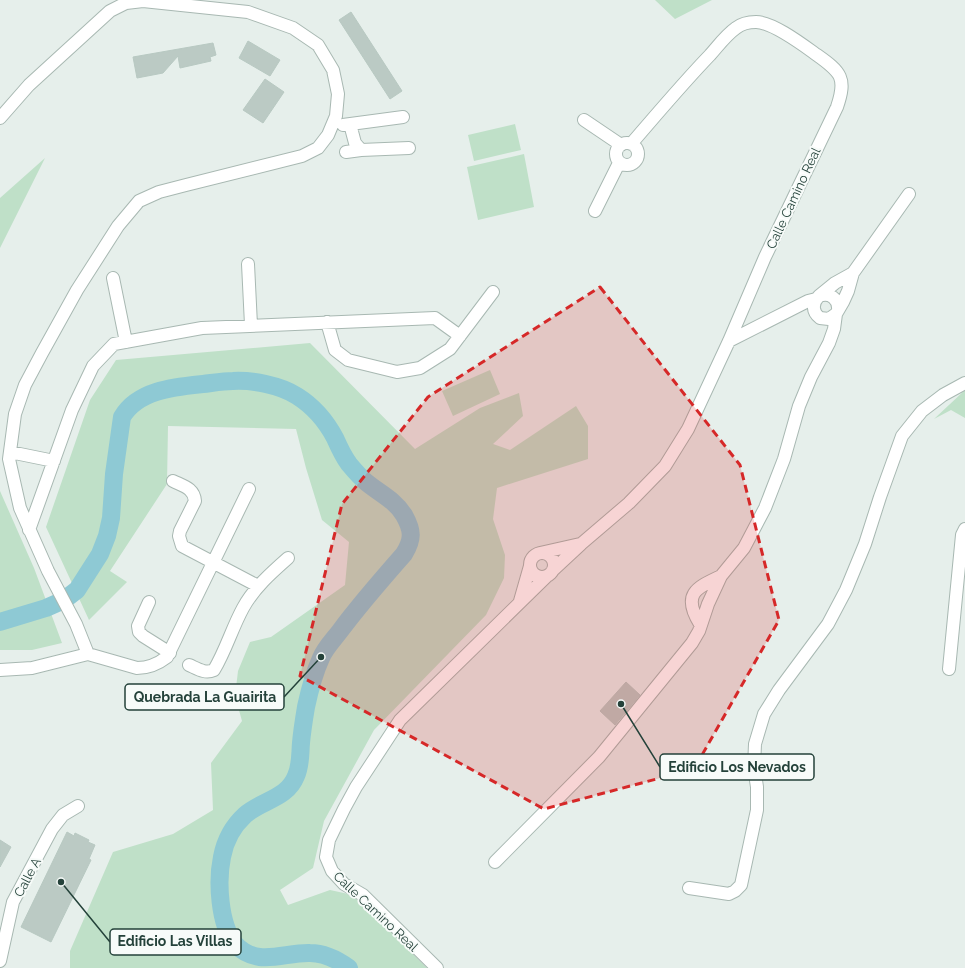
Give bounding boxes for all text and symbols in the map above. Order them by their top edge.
street label: Calle Camino Real [763,145,824,251]
callout: Quebrada La Guairita [125,684,284,710]
text: Quebrada La Guairita [134,689,276,705]
callout: Edificio Los Nevados [660,754,814,780]
text: Edificio Los Nevados [668,759,806,775]
street label: Calle A [11,855,44,899]
street label: Calle Camino Real [330,868,421,955]
callout: Edificio Las Villas [110,929,241,955]
text: Edificio Las Villas [117,933,233,949]

